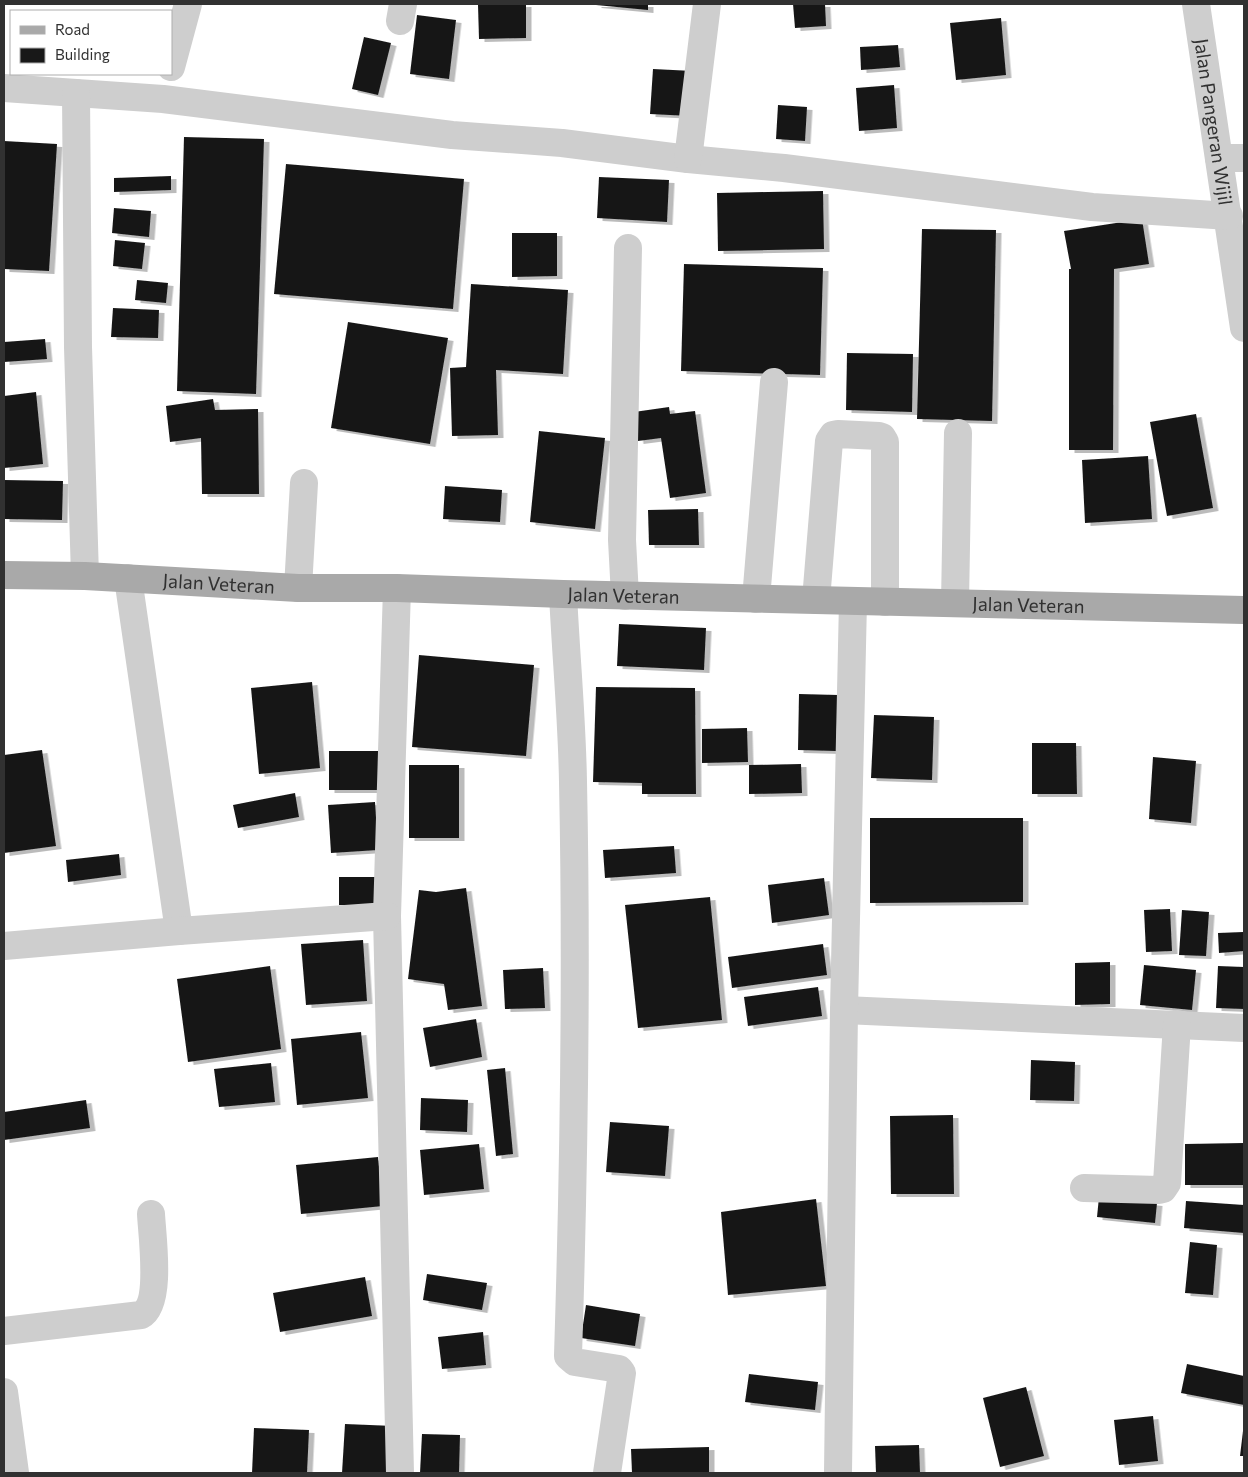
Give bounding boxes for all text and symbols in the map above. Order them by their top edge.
legend [10,10,172,75]
text: Road [55,20,90,38]
street label: Jalan Pangeran Wijil [1190,37,1238,207]
text: Building [55,45,110,63]
street label: Jalan Veteran [162,568,276,598]
street label: Jalan Veteran [567,582,680,608]
street label: Jalan Veteran [972,592,1085,617]

